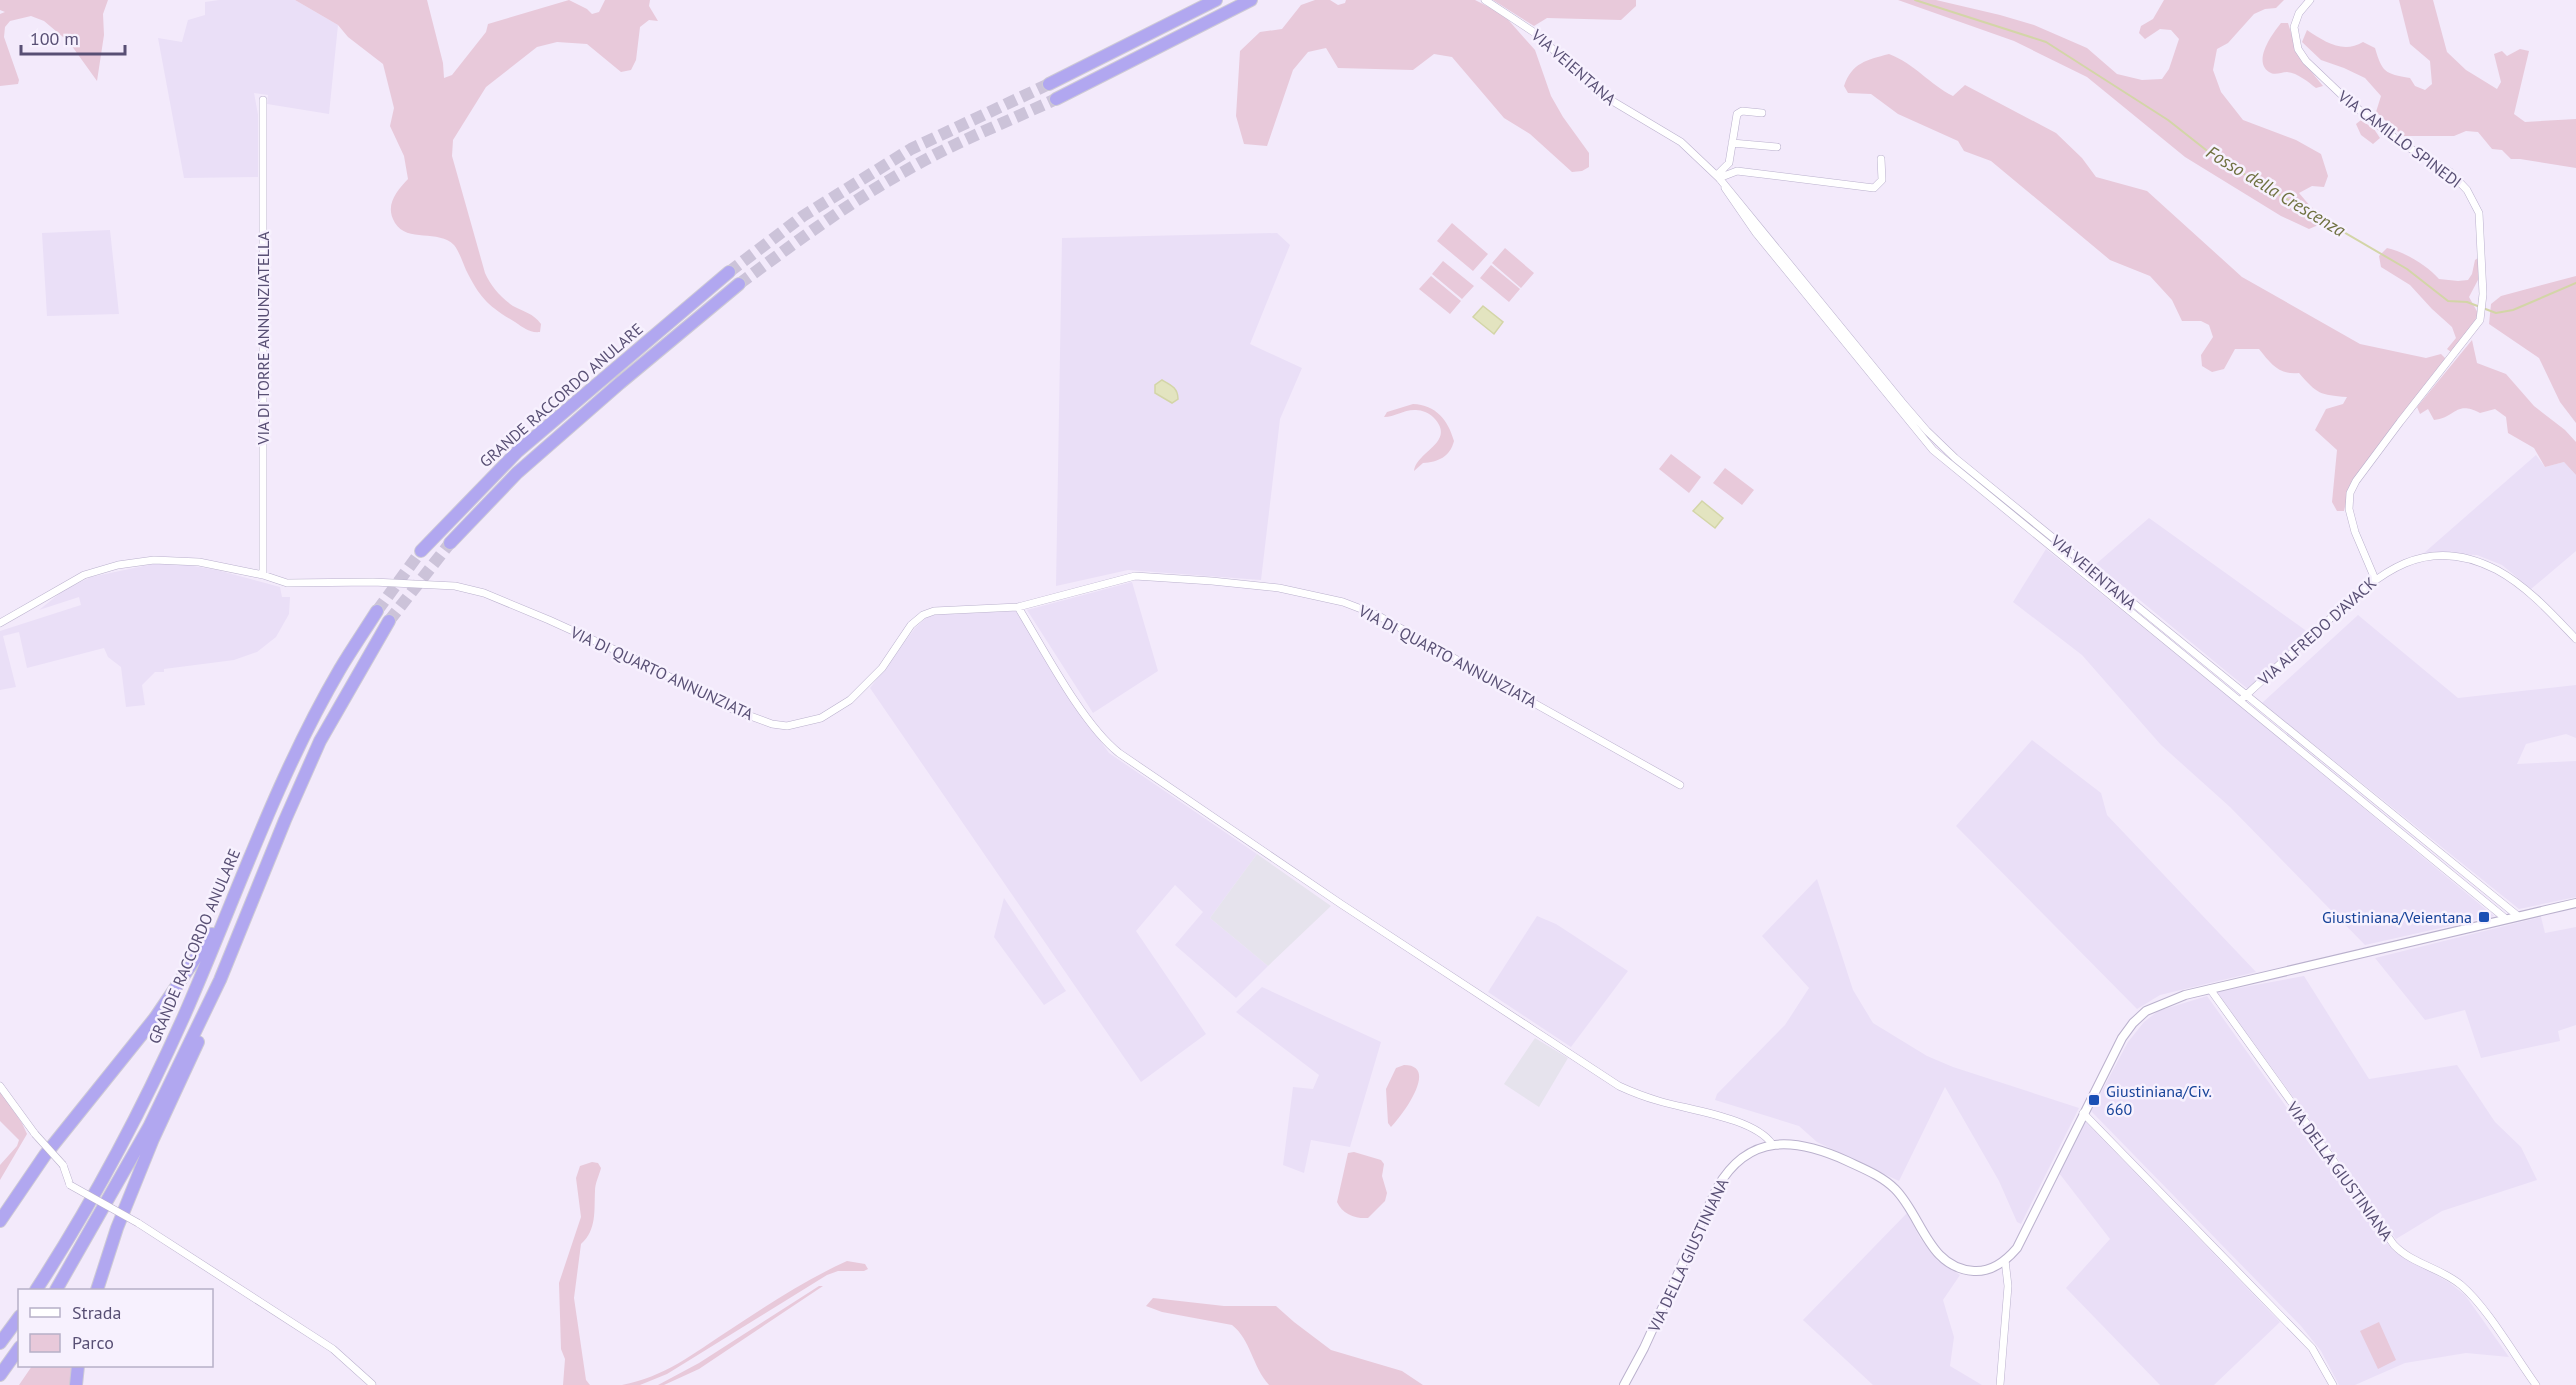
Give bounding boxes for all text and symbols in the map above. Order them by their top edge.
scale bar [21,18,124,56]
street label: VIA VEIENTANA [1527,24,1621,109]
text: 100 m [30,27,79,50]
street label: VIA CAMILLO SPINEDI [2334,85,2466,192]
water label: Fosso della Crescenza [2202,140,2350,242]
street label: VIA DI TORRE ANNUNZIATELLA [253,231,273,446]
street label: GRANDE RACCORDO ANULARE [475,319,647,471]
street label: VIA VEIENTANA [2047,530,2141,614]
street label: VIA ALFREDO D'AVACK [2253,573,2380,690]
street label: VIA DI QUARTO ANNUNZIATA [1355,600,1541,712]
street label: VIA DI QUARTO ANNUNZIATA [567,621,757,724]
street label: GRANDE RACCORDO ANULARE [144,846,244,1046]
place label: Giustiniana/Veientana [2322,907,2472,927]
marker: Giustiniana/Veientana [2477,910,2491,924]
place label: Giustiniana/Civ. 660 [2106,1081,2212,1119]
marker: Giustiniana/Civ. 660 [2087,1093,2101,1107]
street label: VIA DELLA GIUSTINIANA [2282,1097,2398,1245]
street label: VIA DELLA GIUSTINIANA [1643,1174,1733,1336]
legend [18,1289,213,1367]
text: Strada [72,1301,121,1324]
text: Parco [72,1331,114,1354]

